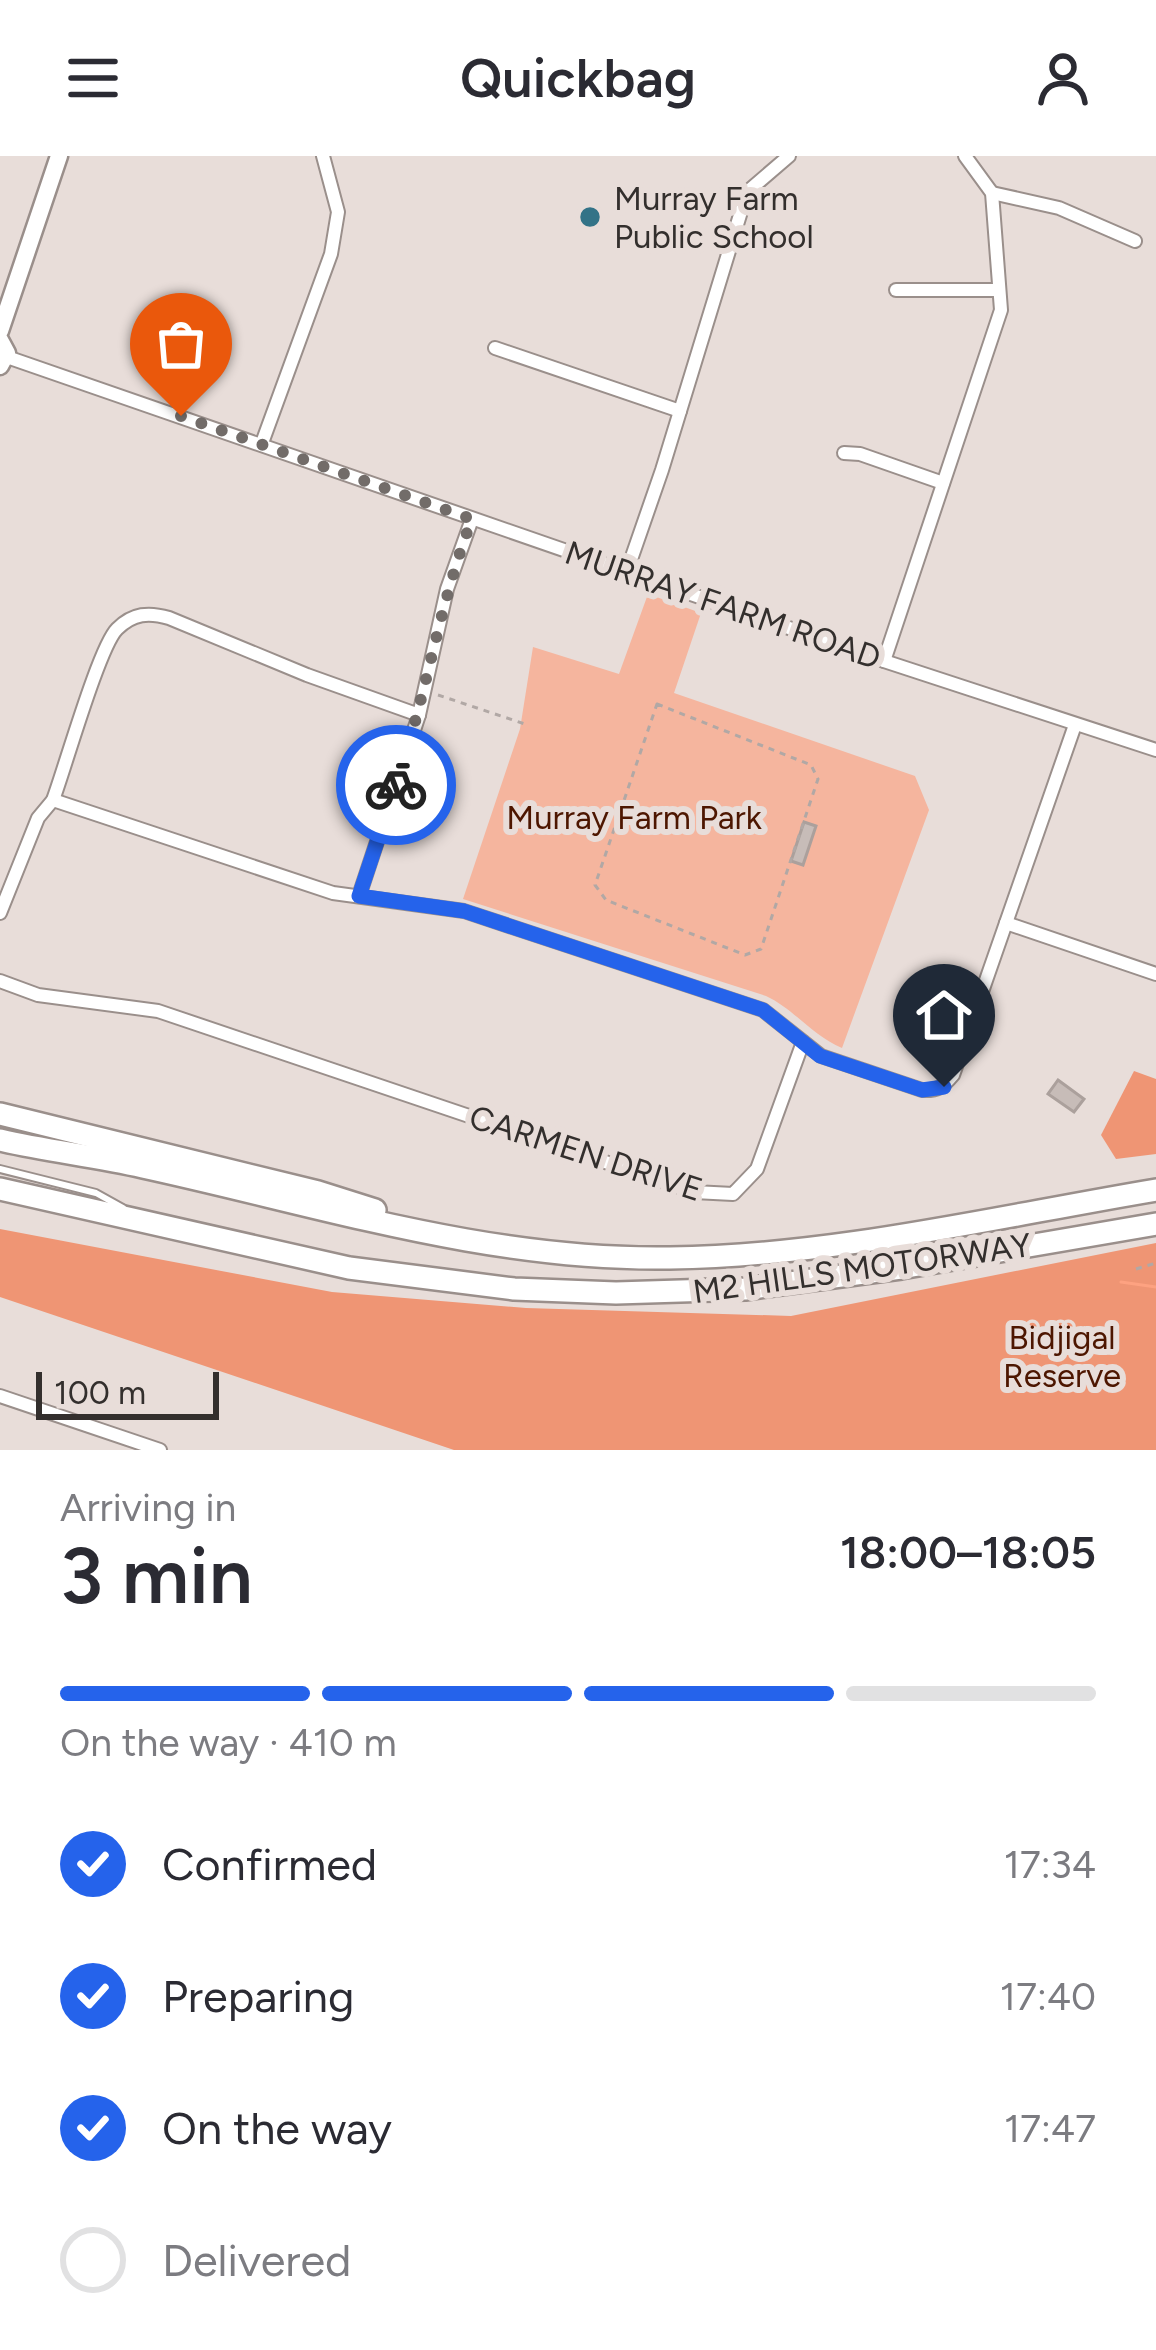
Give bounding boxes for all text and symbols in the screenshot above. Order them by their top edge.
icon: menu [60,45,126,111]
icon: person [1030,45,1096,111]
text: Quickbag [460,46,696,111]
place label: Murray Farm Public School [614,179,814,256]
marker: Murray Farm Public School [577,204,603,230]
pin [130,293,232,416]
icon: bag [148,311,214,377]
street label: MURRAY FARM ROAD [560,533,886,677]
courier [336,725,456,845]
icon: bike [363,752,429,818]
park label: Murray Farm Park [506,798,762,837]
pin [893,964,995,1087]
icon: home [911,982,977,1048]
street label: CARMEN DRIVE [465,1097,707,1209]
street label: M2 HILLS MOTORWAY [690,1225,1034,1311]
park label: Bidjigal Reserve [1003,1318,1121,1395]
scale bar [36,1366,219,1419]
text: 100 m [54,1373,146,1412]
text: Arriving in [60,1484,236,1531]
text: 18:00–18:05 [840,1525,1096,1579]
text: 3 min [60,1529,253,1623]
text: On the way · 410 m [60,1719,397,1766]
icon: check [60,1831,126,1897]
text: Confirmed [162,1837,377,1891]
text: 17:34 [1004,1841,1096,1888]
icon: check [60,1963,126,2029]
text: Preparing [162,1969,354,2023]
text: 17:40 [1000,1973,1096,2020]
icon: check [60,2095,126,2161]
text: On the way [162,2101,392,2155]
text: 17:47 [1004,2105,1096,2152]
text: Delivered [162,2233,351,2287]

